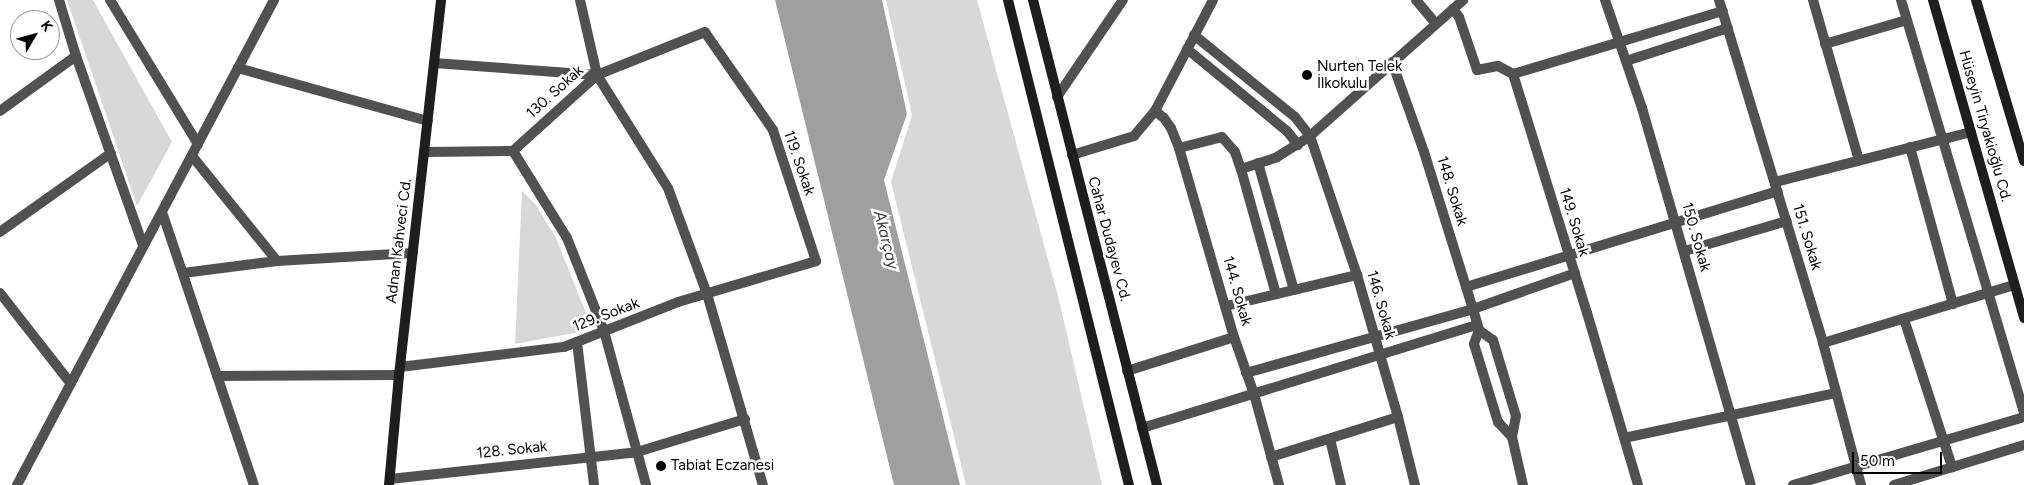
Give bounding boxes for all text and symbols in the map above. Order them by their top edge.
north arrow [10,10,60,60]
text: K [37,17,56,35]
street label: Hüseyin Tiryakioğlu Cd. [1955,48,2015,204]
place label: Nurten Telek İlkokulu [1317,57,1402,92]
street label: 130. Sokak [523,62,587,122]
marker: Nurten Telek İlkokulu [1301,69,1313,81]
street label: 119. Sokak [779,128,819,198]
street label: 148. Sokak [1433,154,1471,228]
street label: Cahar Dudayev Cd. [1084,175,1134,303]
street label: Adnan Kahveci Cd. [382,178,416,304]
street label: 149. Sokak [1555,186,1593,258]
street label: 150. Sokak [1678,200,1714,274]
street label: 151. Sokak [1788,202,1826,272]
water label: Akarçay [869,209,903,271]
street label: 144. Sokak [1218,254,1256,328]
street label: 146. Sokak [1363,269,1399,341]
street label: 129. Sokak [570,294,642,336]
street label: 128. Sokak [476,437,548,463]
scale bar [1854,442,1944,474]
text: 50 m [1860,452,1895,470]
place label: Tabiat Eczanesi [671,457,774,475]
marker: Tabiat Eczanesi [655,460,667,472]

